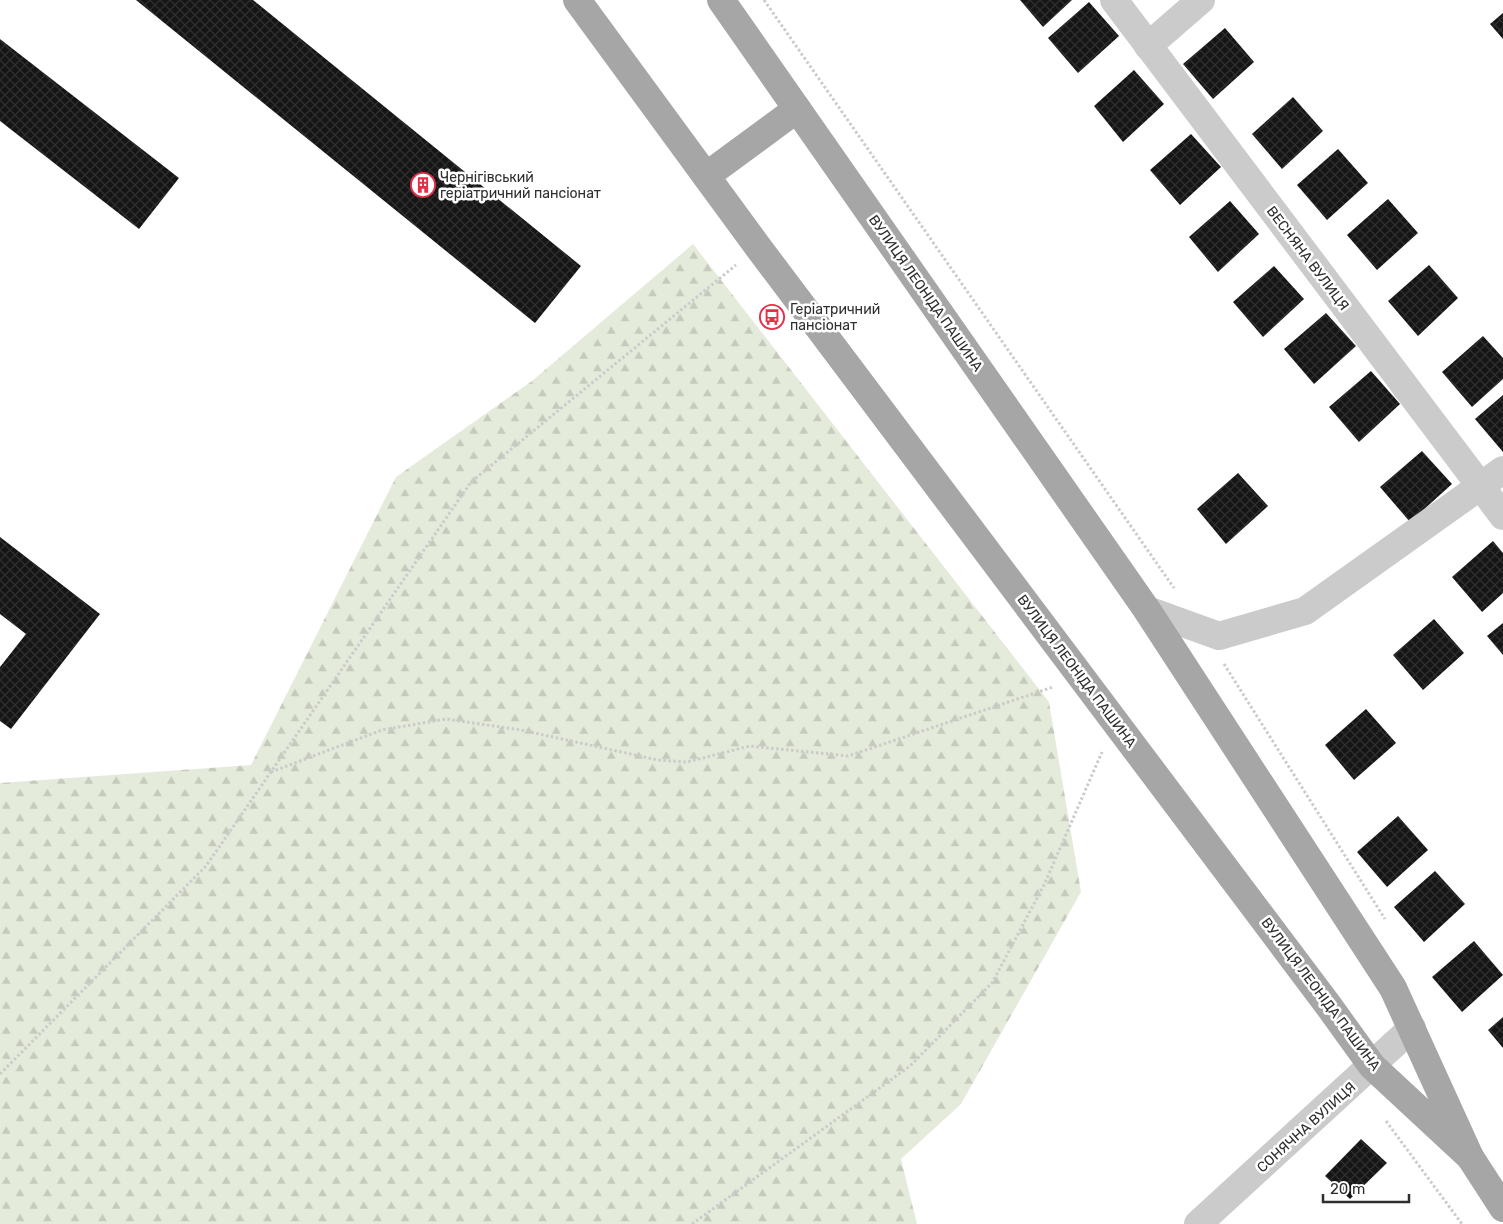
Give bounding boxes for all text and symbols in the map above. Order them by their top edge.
place label: Чернігівський геріатричний пансіонат [440,169,601,202]
building icon: Чернігівський геріатричний пансіонат [410,172,436,198]
street label: ВЕСНЯНА ВУЛИЦЯ [1263,203,1352,314]
street label: ВУЛИЦЯ ЛЕОНІДА ПАШИНА [865,212,987,375]
place label: Геріатричний пансіонат [790,301,880,334]
bus stop icon: Геріатричний пансіонат [759,304,785,330]
street label: ВУЛИЦЯ ЛЕОНІДА ПАШИНА [1013,591,1140,752]
street label: ВУЛИЦЯ ЛЕОНІДА ПАШИНА [1257,914,1384,1075]
street label: СОНЯЧНА ВУЛИЦЯ [1253,1079,1359,1176]
scale bar [1323,1172,1409,1204]
text: 20 m [1330,1180,1365,1198]

